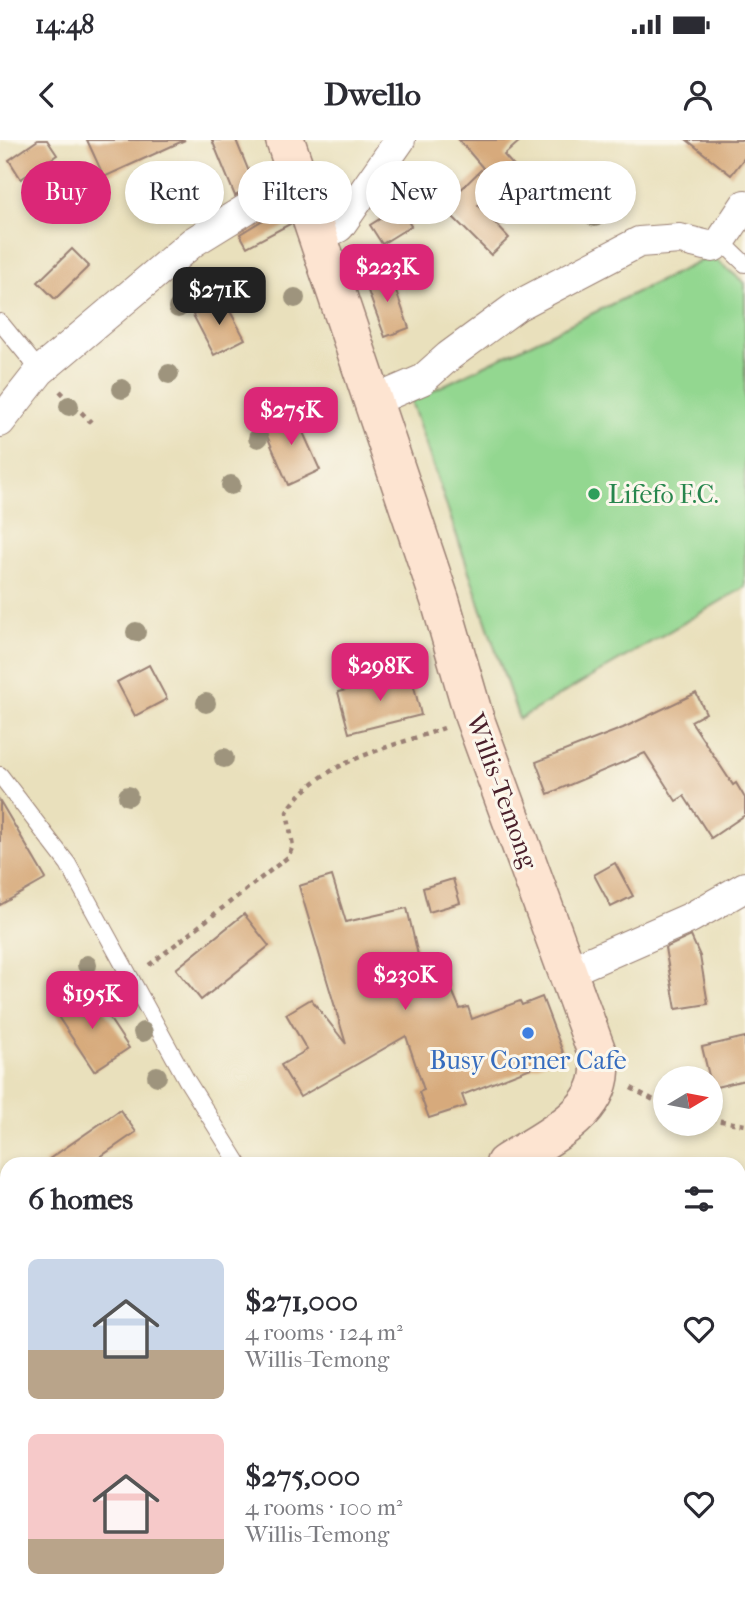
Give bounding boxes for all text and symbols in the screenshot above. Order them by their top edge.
text: 14:48 [35,9,94,40]
icon: back [28,76,66,114]
text: Dwello [324,76,421,113]
icon: person [679,76,717,114]
chip: Buy [21,161,111,224]
chip: Rent [125,161,224,224]
chip: Filters [238,161,352,224]
chip: New [366,161,461,224]
chip: Apartment [475,161,636,224]
pin: $223K [338,244,436,304]
text: $223K [356,253,418,280]
pin: $271K [170,268,268,327]
text: $271K [189,276,249,303]
pin: $275K [242,387,340,447]
text: $275K [260,396,322,423]
place label: Lifefo F.C. [608,479,719,510]
marker: Lifefo F.C. [586,486,602,502]
pin: $298K [331,644,429,703]
text: $298K [348,652,412,679]
street label: Willis-Temong [459,708,545,874]
pin: $230K [356,952,454,1012]
text: $230K [373,961,437,988]
pin: $195K [43,972,141,1031]
text: $195K [62,980,122,1007]
marker: Busy Corner Cafe [520,1025,536,1041]
place label: Busy Corner Cafe [429,1045,627,1076]
north arrow [653,1066,723,1136]
map controls [653,1066,723,1136]
icon: filters [680,1180,718,1218]
text: 6 homes [28,1182,133,1217]
text: $271,000 [245,1284,358,1319]
icon: home [84,1287,168,1371]
icon: heart [680,1310,718,1348]
text: 4 rooms · 124 m² [245,1319,403,1346]
text: Willis-Temong [245,1346,389,1373]
text: $275,000 [245,1459,360,1494]
icon: home [84,1462,168,1546]
icon: heart [680,1485,718,1523]
text: 4 rooms · 100 m² [245,1494,403,1521]
text: Willis-Temong [245,1521,389,1548]

